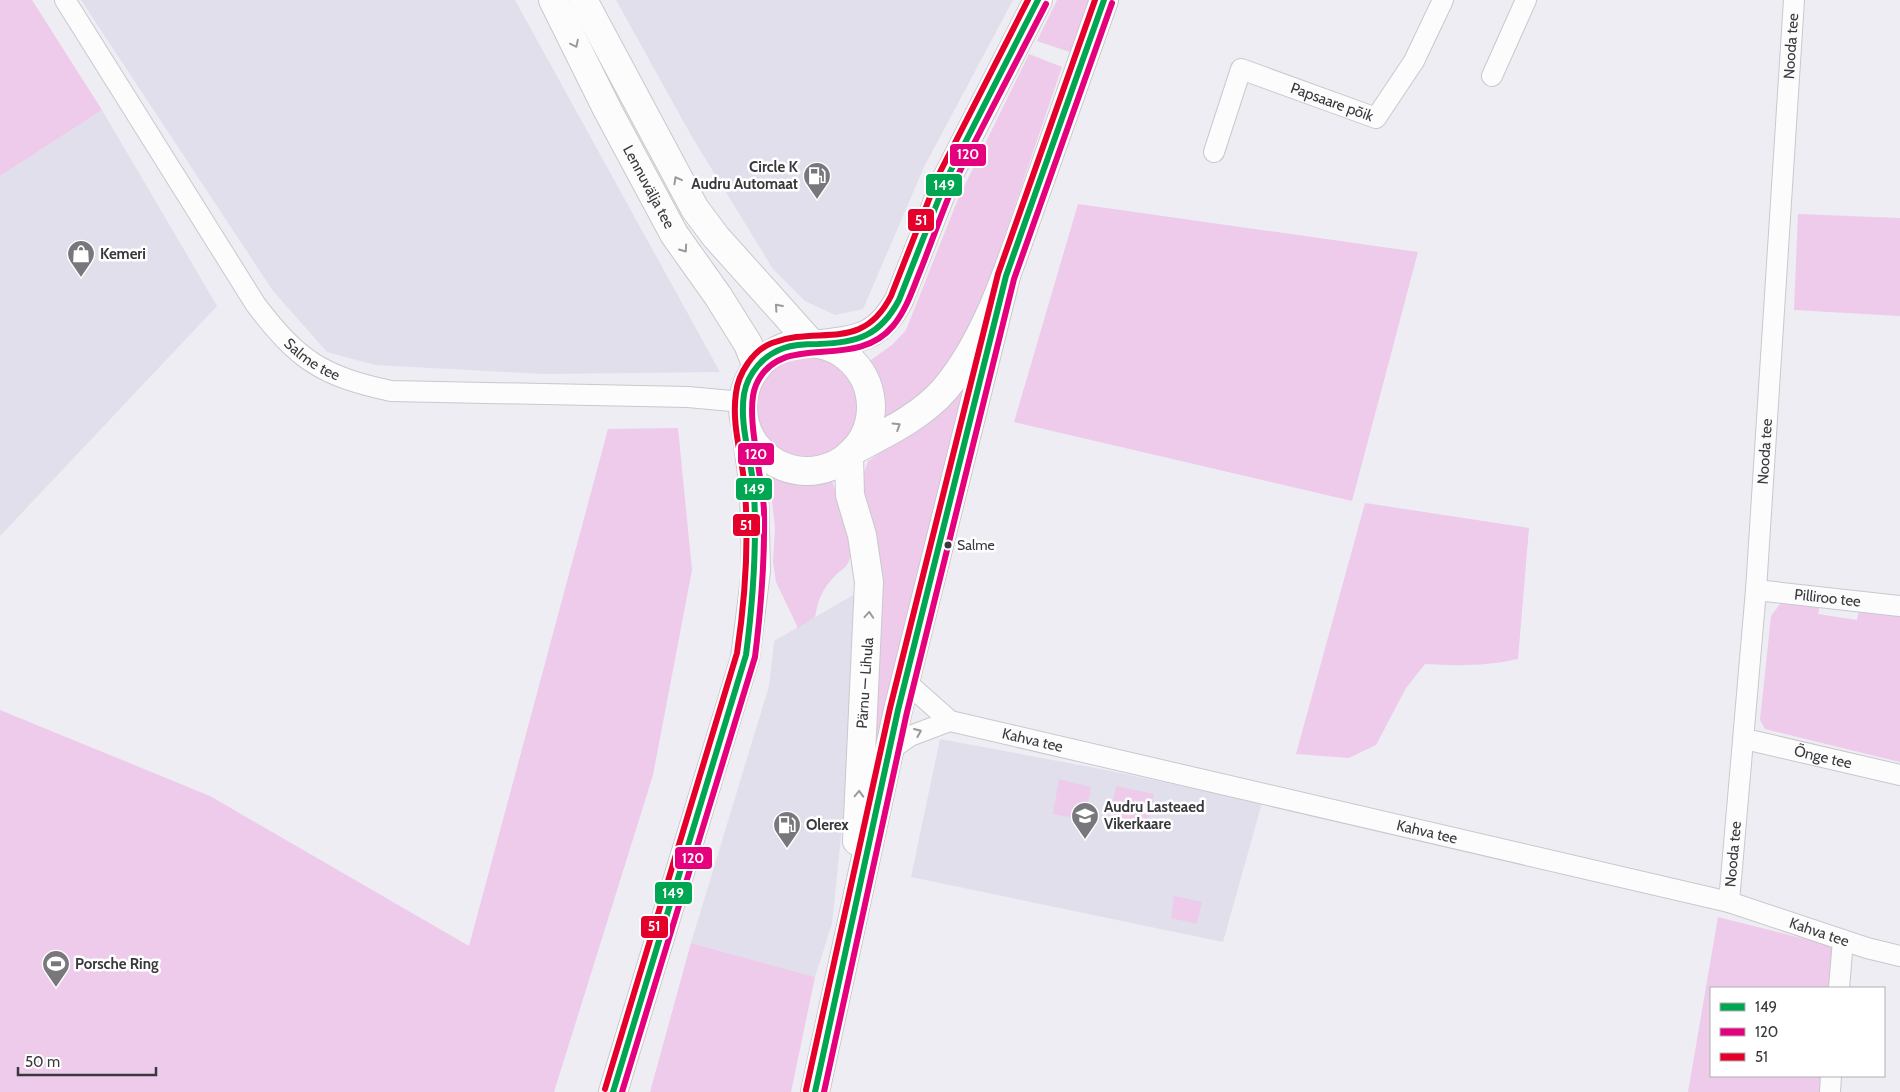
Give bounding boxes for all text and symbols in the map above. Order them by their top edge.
street label: Nooda tee [1780,12,1802,80]
one-way arrow [569,38,579,47]
street label: Papsaare põik [1288,79,1376,125]
street label: Lennuvälja tee [619,142,679,232]
line badge: 120 [949,143,987,167]
text: 120 [957,145,979,163]
place label: Circle K Audru Automaat [691,158,799,193]
fuel station icon: Circle K Audru Automaat [802,161,832,200]
line badge: 149 [925,173,963,197]
one-way arrow [674,176,684,185]
text: 149 [933,176,955,194]
line badge: 51 [907,208,935,232]
text: 51 [915,211,927,229]
shop icon: Kemeri [66,239,96,278]
one-way arrow [678,243,688,252]
place label: Kemeri [100,245,146,263]
one-way arrow [775,303,784,312]
street label: Salme tee [280,335,343,385]
street label: Nooda tee [1754,418,1776,485]
one-way arrow [891,423,900,433]
line badge: 120 [737,442,775,466]
text: 120 [745,445,767,463]
line badge: 149 [735,477,773,501]
text: 149 [743,480,765,498]
line badge: 51 [732,513,761,537]
text: 51 [740,516,752,534]
place label: Salme [957,536,995,554]
marker: Salme [943,540,953,550]
street label: Pilliroo tee [1793,585,1862,611]
one-way arrow [863,610,874,618]
street label: Pärnu — Lihula [853,636,877,729]
street label: Kahva tee [1000,724,1065,756]
one-way arrow [913,728,922,739]
street label: Õnge tee [1792,741,1854,773]
one-way arrow [854,790,864,798]
place label: Audru Lasteaed Vikerkaare [1104,798,1205,833]
school or university icon: Audru Lasteaed Vikerkaare [1070,801,1100,840]
fuel station icon: Olerex [772,810,802,849]
place label: Olerex [806,816,849,834]
street label: Kahva tee [1395,816,1460,848]
street label: Nooda tee [1721,820,1745,888]
line badge: 120 [674,846,713,870]
text: 120 [682,849,704,867]
line badge: 149 [654,881,693,905]
text: 149 [662,884,684,902]
street label: Kahva tee [1787,914,1852,950]
line badge: 51 [640,915,669,939]
text: 51 [648,917,660,935]
sports icon: Porsche Ring [41,949,71,988]
place label: Porsche Ring [75,955,159,973]
legend [1710,987,1885,1077]
text: 149 [1755,998,1777,1016]
text: 120 [1755,1023,1778,1041]
scale bar [18,1044,155,1076]
text: 51 [1755,1048,1768,1066]
text: 50 m [25,1053,60,1071]

